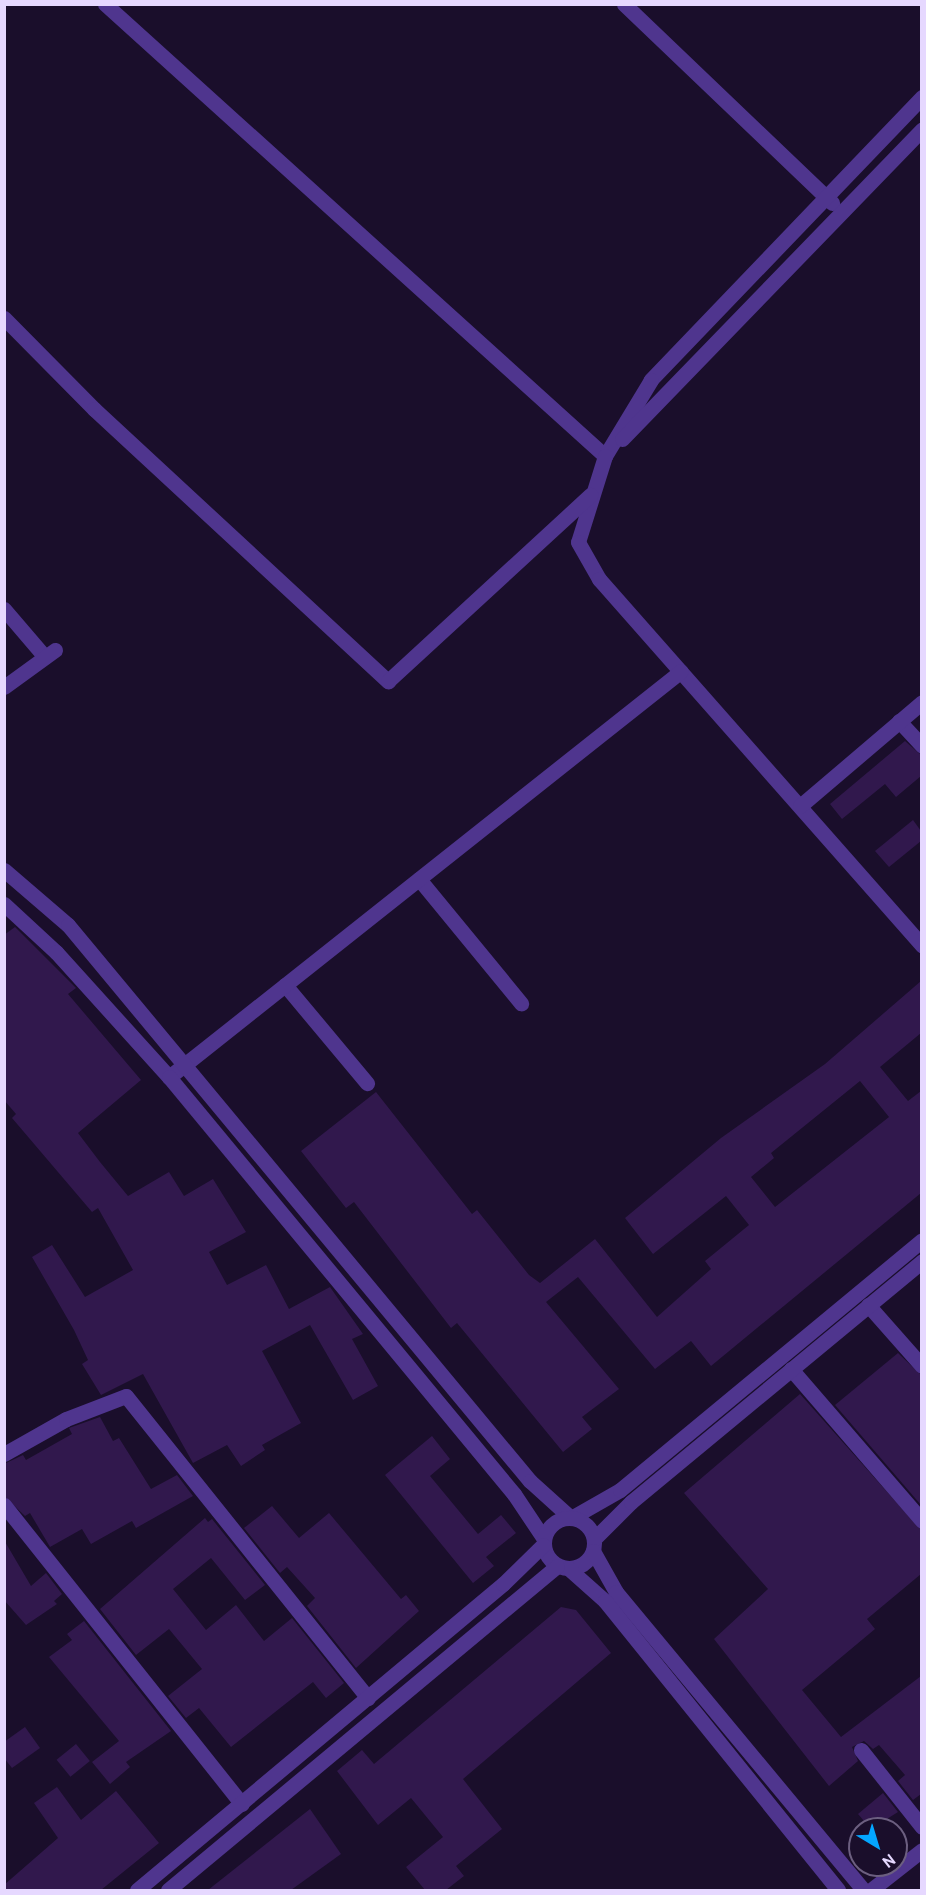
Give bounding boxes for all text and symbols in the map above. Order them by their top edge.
north arrow [848,1817,908,1877]
text: N [877,1848,899,1871]

